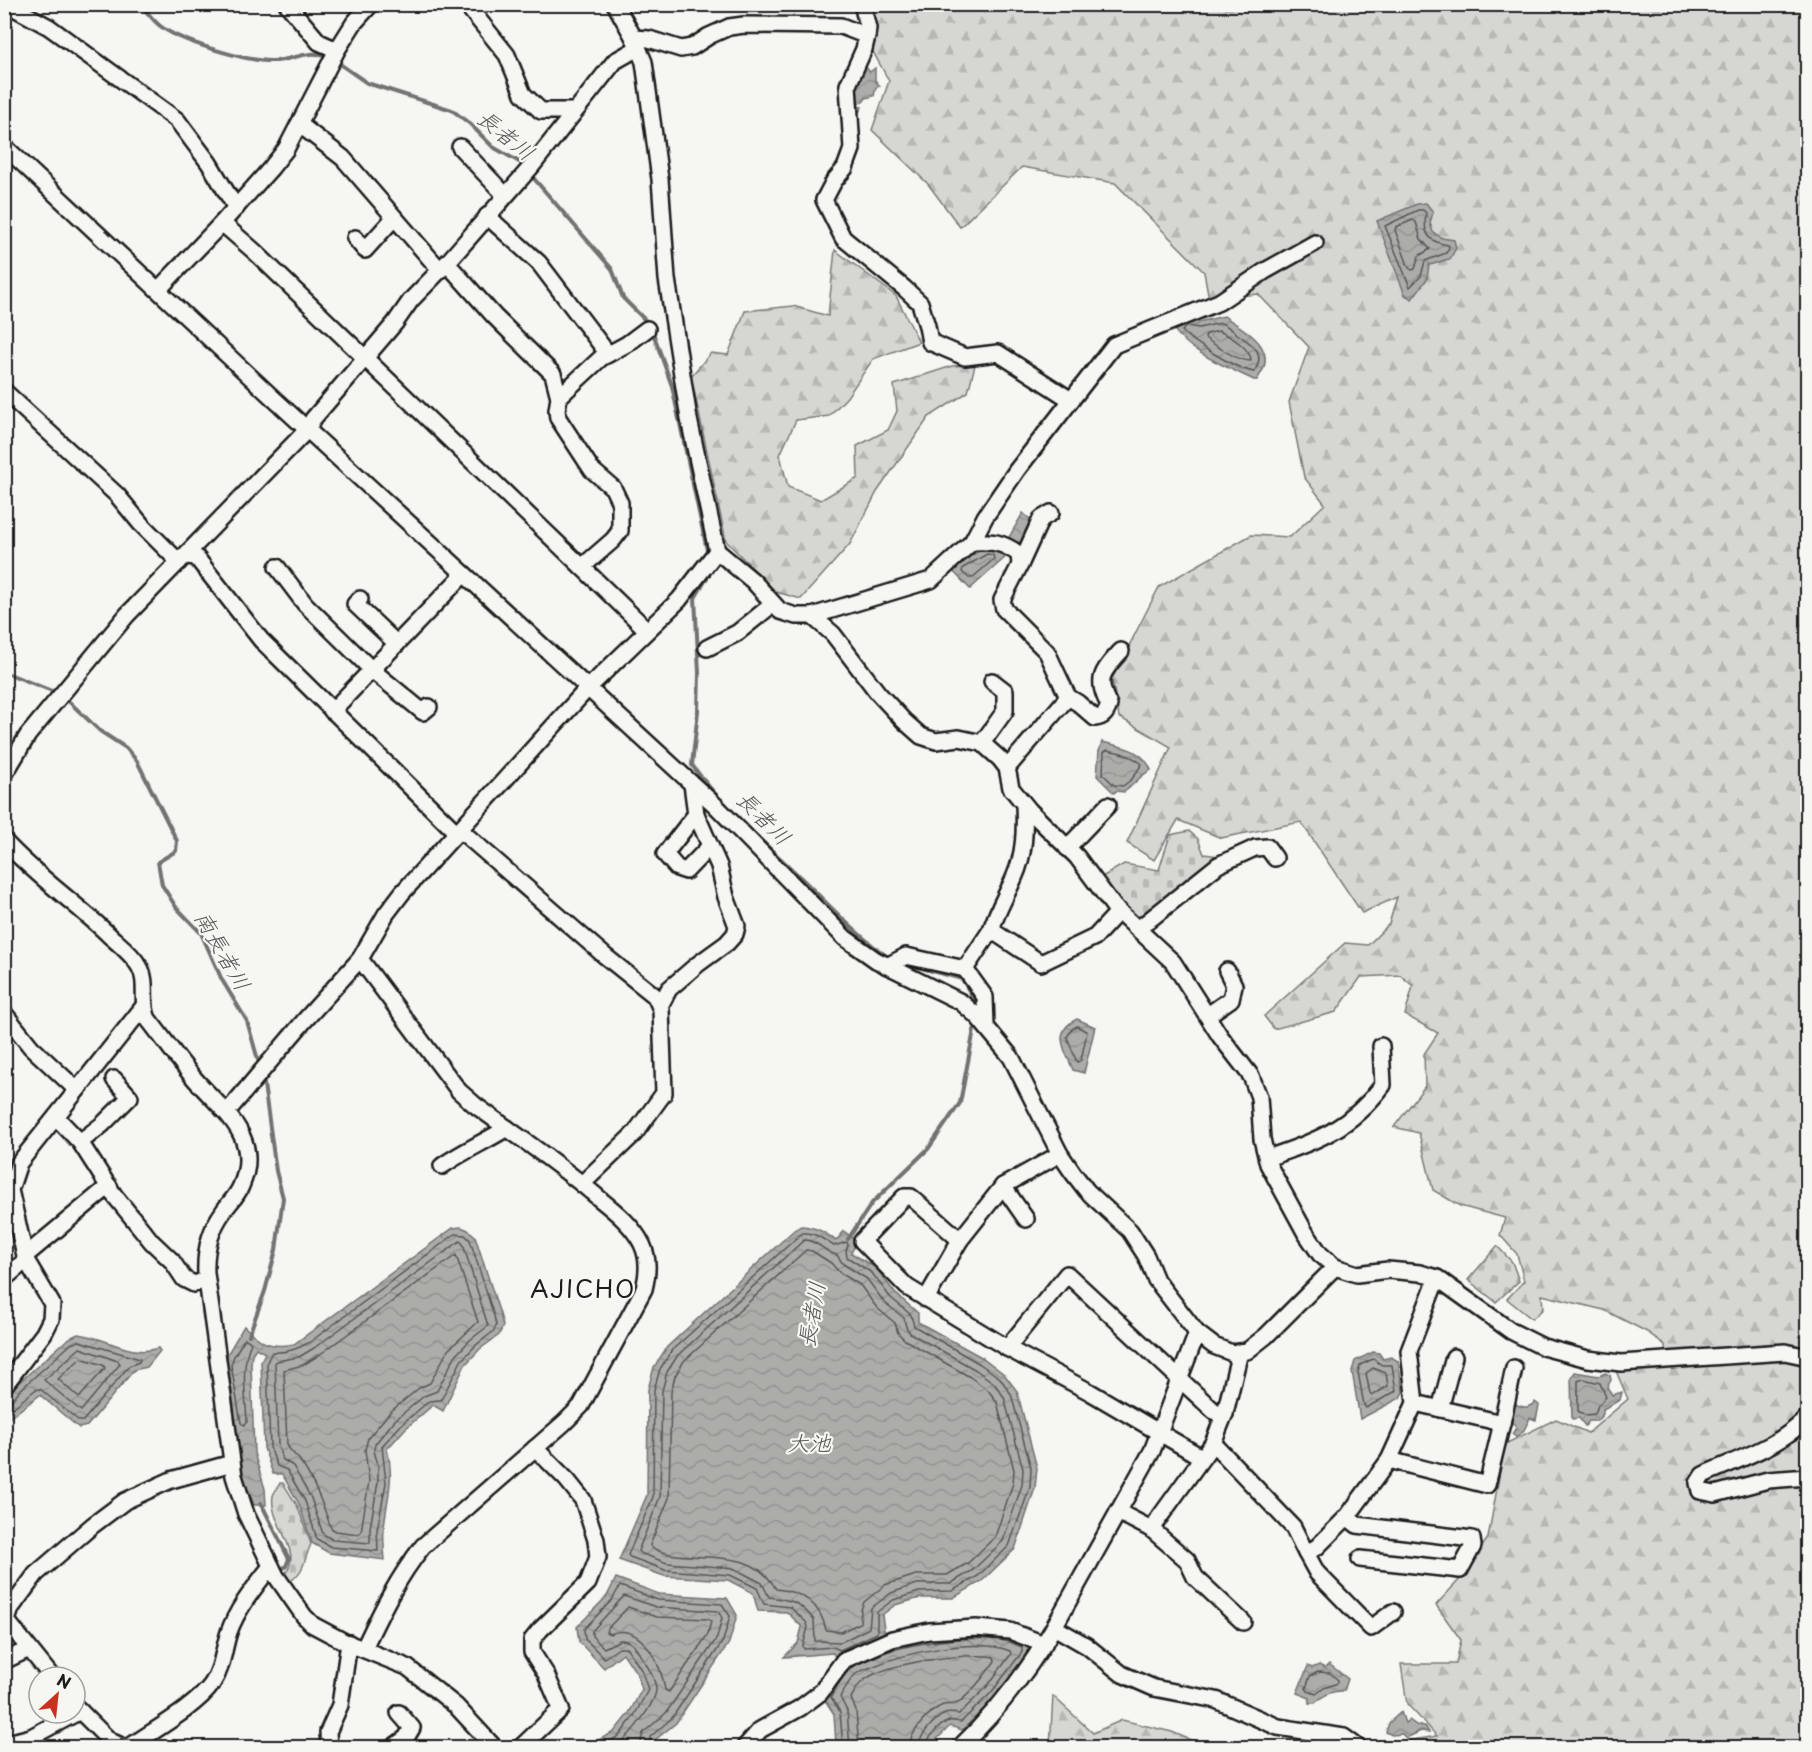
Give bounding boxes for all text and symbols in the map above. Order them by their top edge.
water label: 長者川 [471,100,543,168]
water label: 長者川 [730,782,800,852]
water label: 南長者川 [188,904,260,996]
district label: AJICHO [530,1270,636,1306]
water label: 長者川 [788,1279,832,1349]
water label: 大池 [787,1425,832,1458]
north arrow [27,1665,87,1725]
text: N [53,1667,75,1694]

